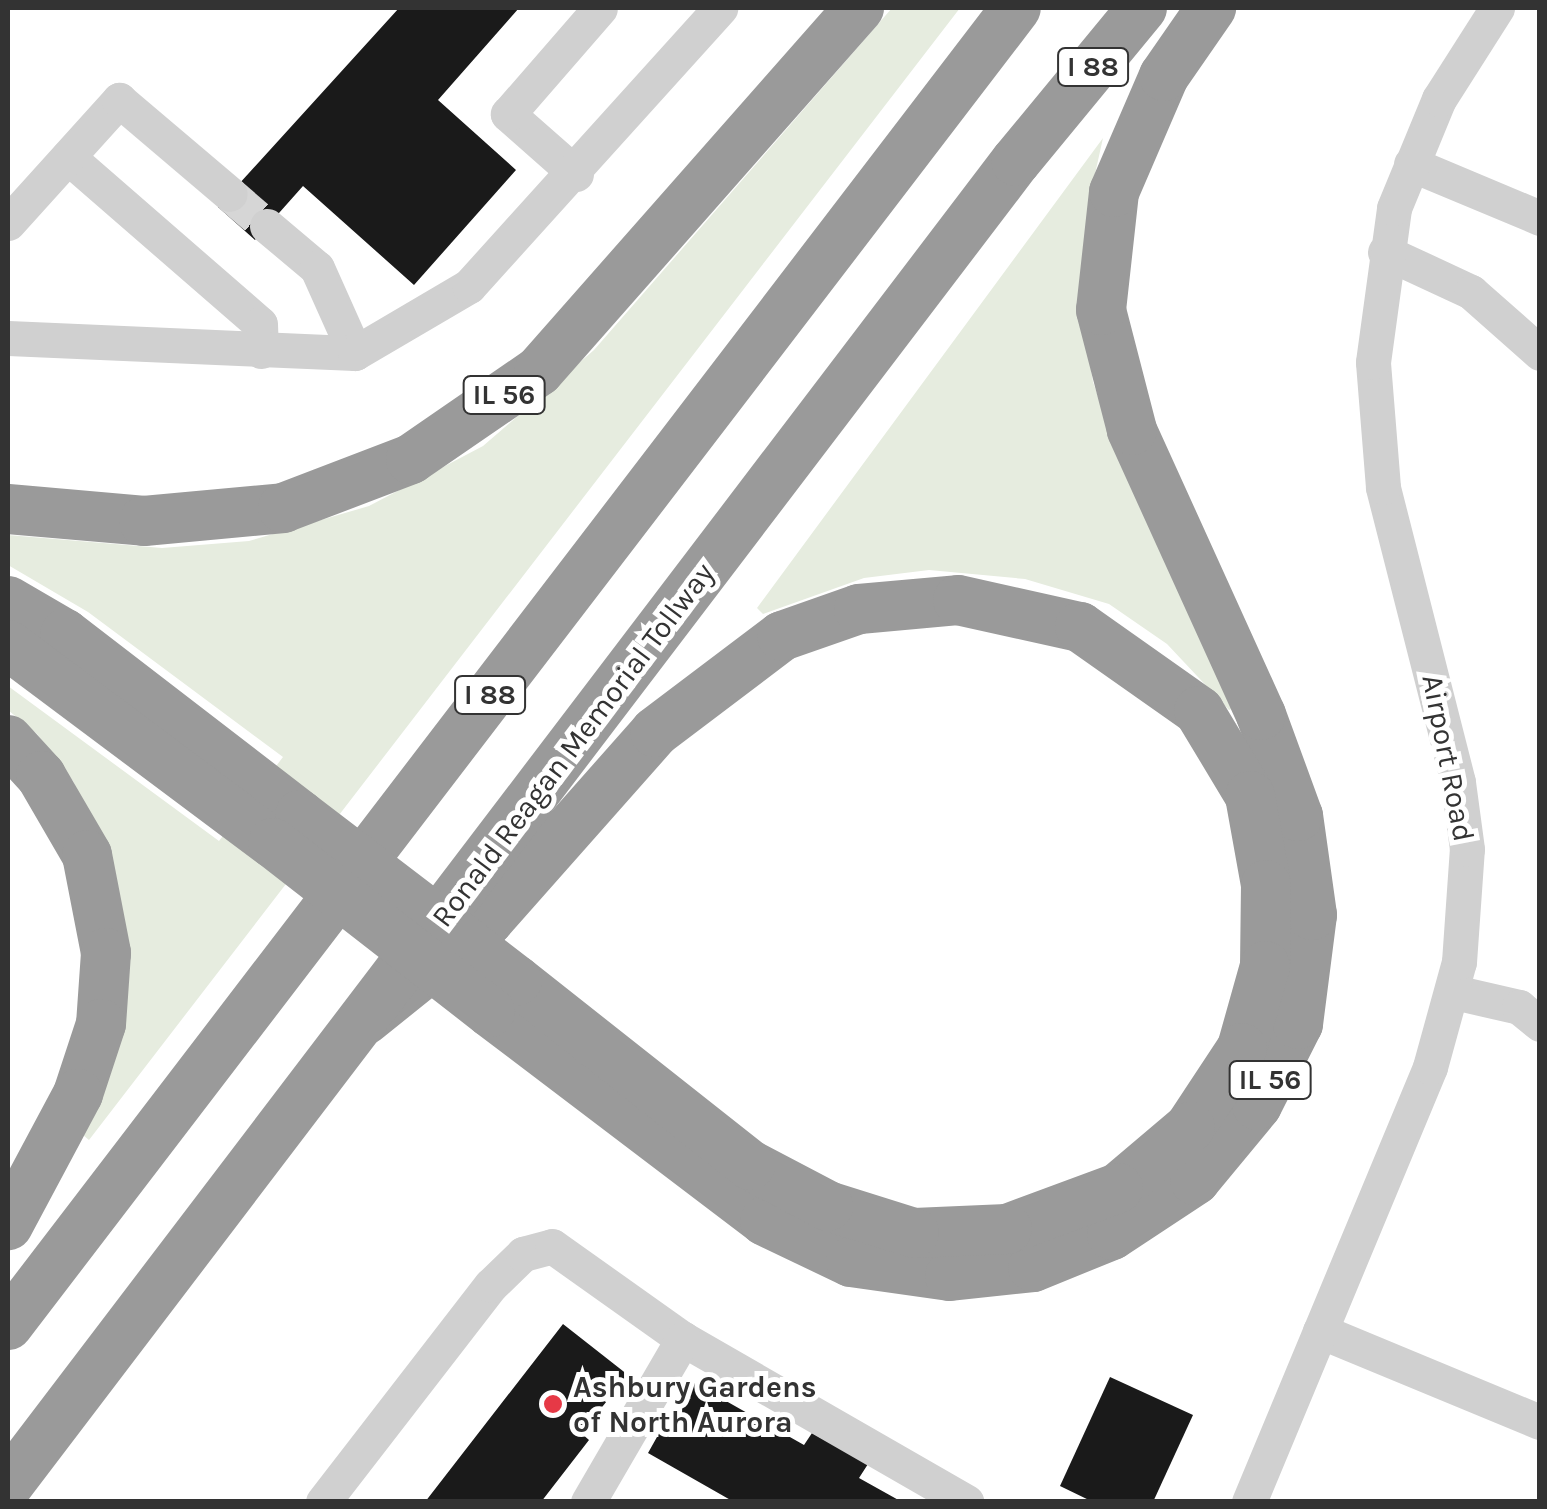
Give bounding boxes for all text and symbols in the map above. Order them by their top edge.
road number: I 88 [1056,44,1130,90]
road number: IL 56 [462,372,546,418]
street label: Ronald Reagan Memorial Tollway [424,556,722,934]
street label: Airport Road [1414,671,1482,845]
road number: I 88 [452,672,528,718]
road number: IL 56 [1228,1057,1312,1103]
place label: Ashbury Gardens of North Aurora [573,1369,816,1440]
marker: Ashbury Gardens of North Aurora [542,1393,564,1415]

